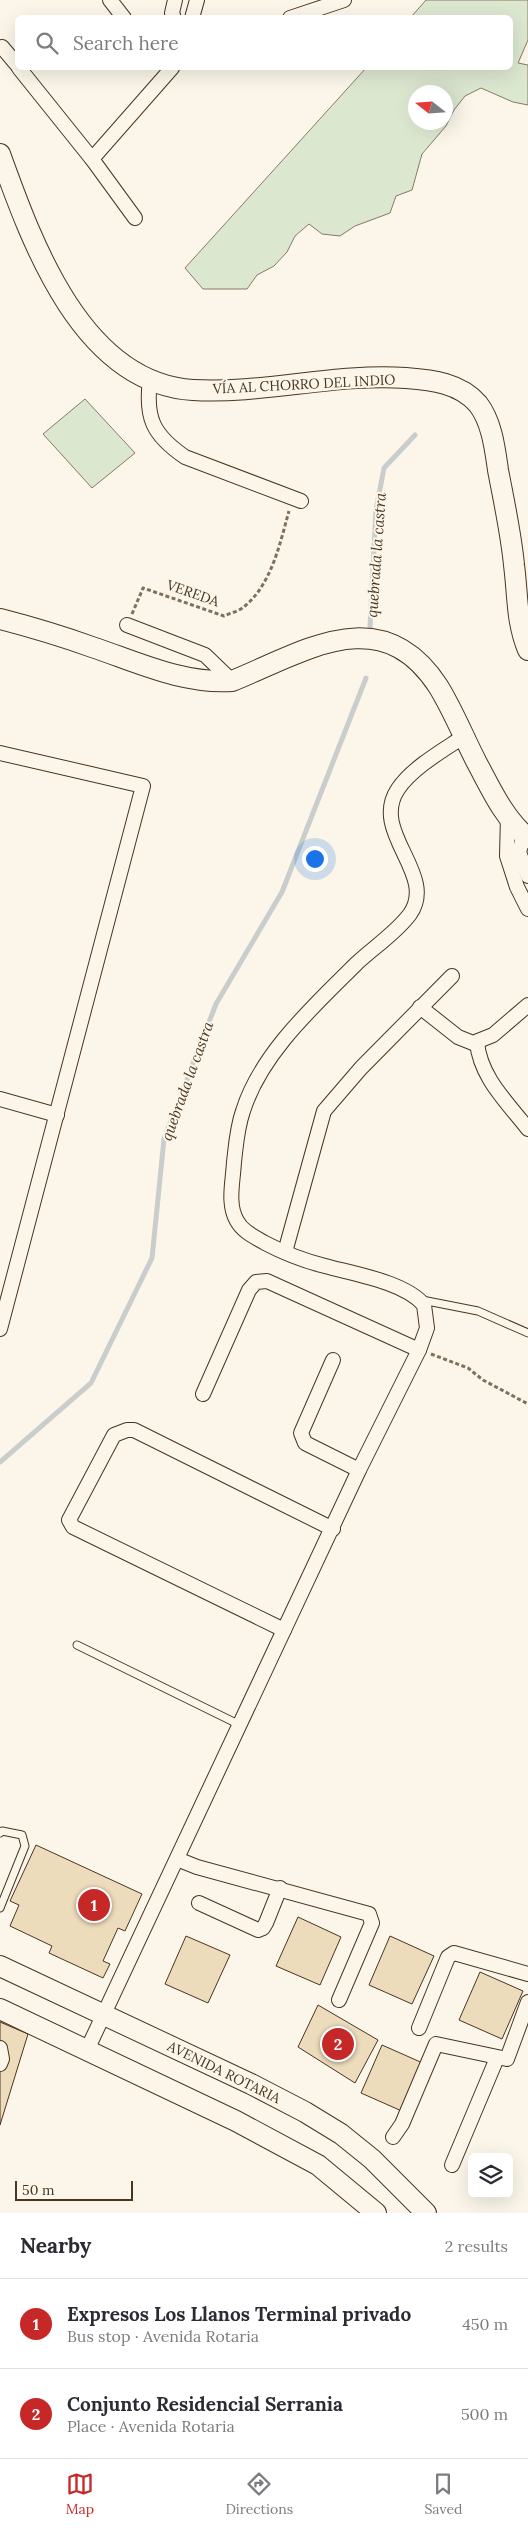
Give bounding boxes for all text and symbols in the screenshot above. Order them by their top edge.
search box [15,15,513,70]
icon: search [33,29,61,57]
text: Search here [73,31,179,55]
north arrow [408,85,453,130]
street label: VÍA AL CHORRO DEL INDIO [211,370,396,398]
water label: quebrada la castra [362,491,390,618]
street label: VEREDA [163,575,222,610]
your location [302,846,328,872]
water label: quebrada la castra [157,1018,218,1143]
pin: 1 [78,1886,110,1924]
pin: 2 [322,2025,354,2063]
street label: AVENIDA ROTARIA [164,2036,284,2107]
map controls [468,2153,513,2198]
button: layers [468,2153,513,2198]
scale bar [15,2178,132,2201]
text: 50 m [22,2181,55,2199]
text: Nearby [20,2232,91,2259]
text: 2 results [445,2236,508,2256]
text: Expresos Los Llanos Terminal privado [67,2302,411,2326]
text: 1 [33,2314,39,2334]
text: 450 m [462,2314,508,2334]
text: Bus stop · Avenida Rotaria [67,2326,259,2346]
text: Conjunto Residencial Serrania [67,2392,343,2416]
text: 2 [32,2404,40,2424]
text: 500 m [461,2404,508,2424]
text: Place · Avenida Rotaria [67,2416,235,2436]
tab: Map [66,2470,94,2518]
tab: Directions [225,2470,293,2518]
tab: Saved [424,2470,462,2518]

